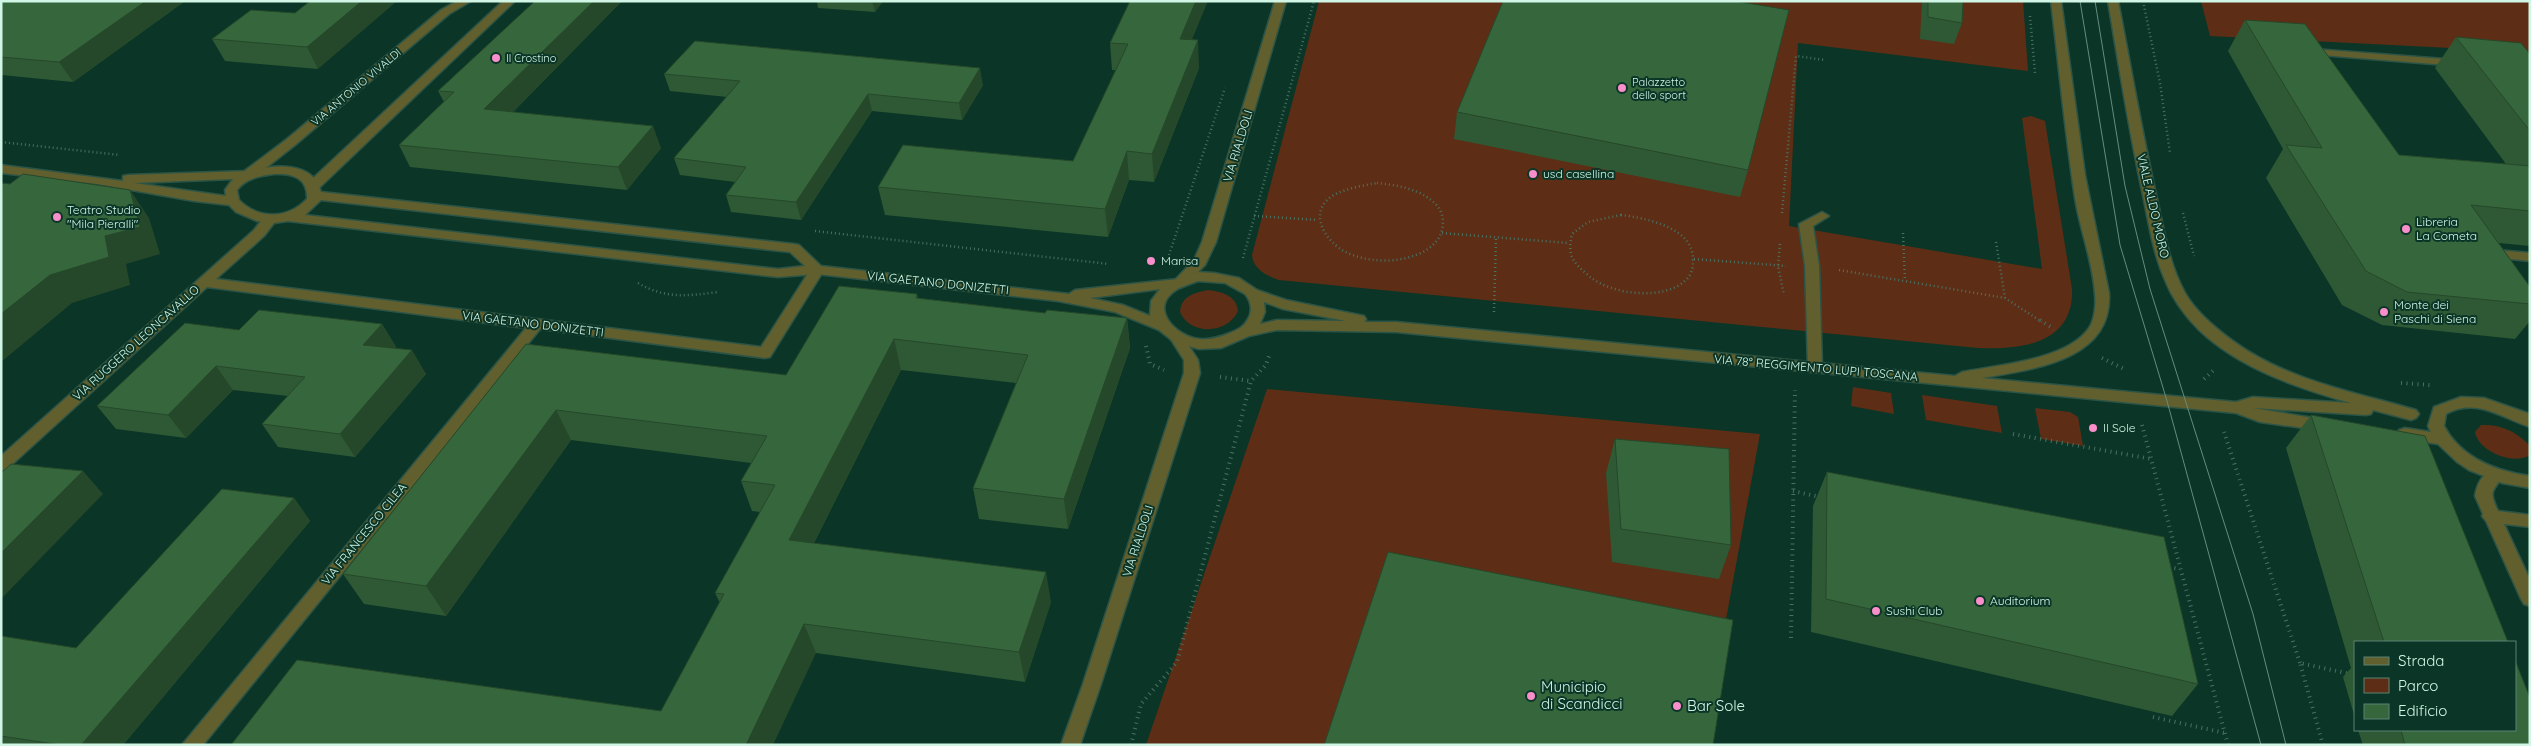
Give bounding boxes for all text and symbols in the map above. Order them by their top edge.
street label: VIA ANTONIO VIVALDI [308,45,404,129]
place label: Il Crostino [506,51,557,65]
marker: Il Crostino [490,52,502,64]
place label: Palazzetto dello sport [1632,75,1686,102]
marker: Palazzetto dello sport [1616,82,1628,94]
street label: VIA RIALDOLI [1219,108,1256,184]
street label: VIALE ALDO MORO [2134,152,2173,260]
place label: usd casellina [1543,166,1614,181]
marker: usd casellina [1527,168,1539,180]
place label: Teatro Studio "Mila Pieralli" [67,202,141,231]
marker: Teatro Studio "Mila Pieralli" [51,211,63,223]
place label: Libreria La Cometa [2416,214,2477,243]
marker: Libreria La Cometa [2400,223,2412,235]
place label: Marisa [1161,253,1198,268]
marker: Marisa [1145,255,1157,267]
street label: VIA GAETANO DONIZETTI [866,268,1010,297]
street label: VIA RUGGERO LEONCAVALLO [69,282,202,403]
place label: Monte dei Paschi di Siena [2394,297,2476,326]
marker: Monte dei Paschi di Siena [2378,306,2390,318]
street label: VIA GAETANO DONIZETTI [461,307,605,340]
street label: VIA 78° REGGIMENTO LUPI TOSCANA [1713,351,1919,384]
place label: Il Sole [2103,420,2136,435]
marker: Il Sole [2087,422,2099,434]
street label: VIA FRANCESCO CILEA [318,479,410,588]
street label: VIA RIALDOLI [1119,503,1156,579]
place label: Auditorium [1990,593,2051,608]
marker: Auditorium [1974,595,1986,607]
place label: Sushi Club [1886,603,1943,618]
marker: Sushi Club [1870,605,1882,617]
legend [2354,641,2516,731]
text: Strada [2398,651,2444,670]
text: Parco [2398,676,2438,695]
place label: Municipio di Scandicci [1541,677,1622,713]
marker: Municipio di Scandicci [1525,690,1537,702]
place label: Bar Sole [1687,696,1745,715]
marker: Bar Sole [1671,700,1683,712]
text: Edificio [2398,701,2447,720]

